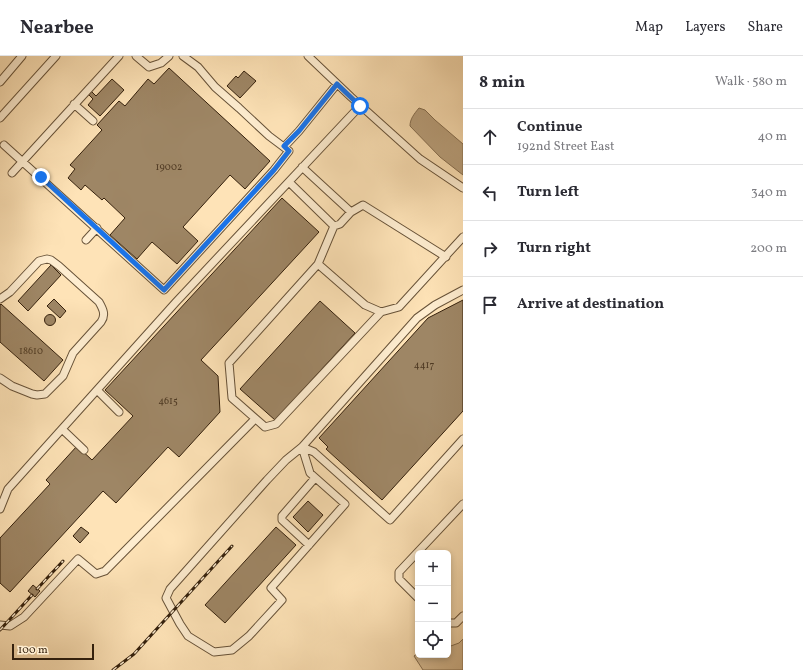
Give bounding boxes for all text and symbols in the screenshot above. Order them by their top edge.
text: Nearbee [20,15,94,41]
text: Map [635,18,663,37]
text: Layers [685,18,725,37]
text: Share [747,18,783,37]
text: 8 min [479,71,525,94]
text: Walk · 580 m [715,73,787,91]
route start [351,97,369,115]
text: Continue [517,117,582,138]
icon: ahead [479,126,501,148]
text: 40 m [758,128,787,146]
text: 192nd Street East [517,138,615,156]
house number: 19002 [156,160,182,174]
route end [32,168,50,186]
icon: left [479,182,501,204]
text: Turn left [517,182,579,203]
text: 340 m [751,184,787,202]
icon: right [479,238,501,260]
text: Turn right [517,238,591,259]
text: 200 m [750,240,787,258]
icon: arrive [479,294,501,316]
text: Arrive at destination [517,294,664,315]
house number: 18610 [19,344,43,358]
house number: 4417 [414,358,434,372]
house number: 4615 [158,394,178,408]
map controls [415,550,451,658]
button: + [415,550,451,586]
button: − [415,586,451,622]
button: locate [415,622,451,658]
scale bar [12,642,94,661]
text: 100 m [18,643,48,658]

